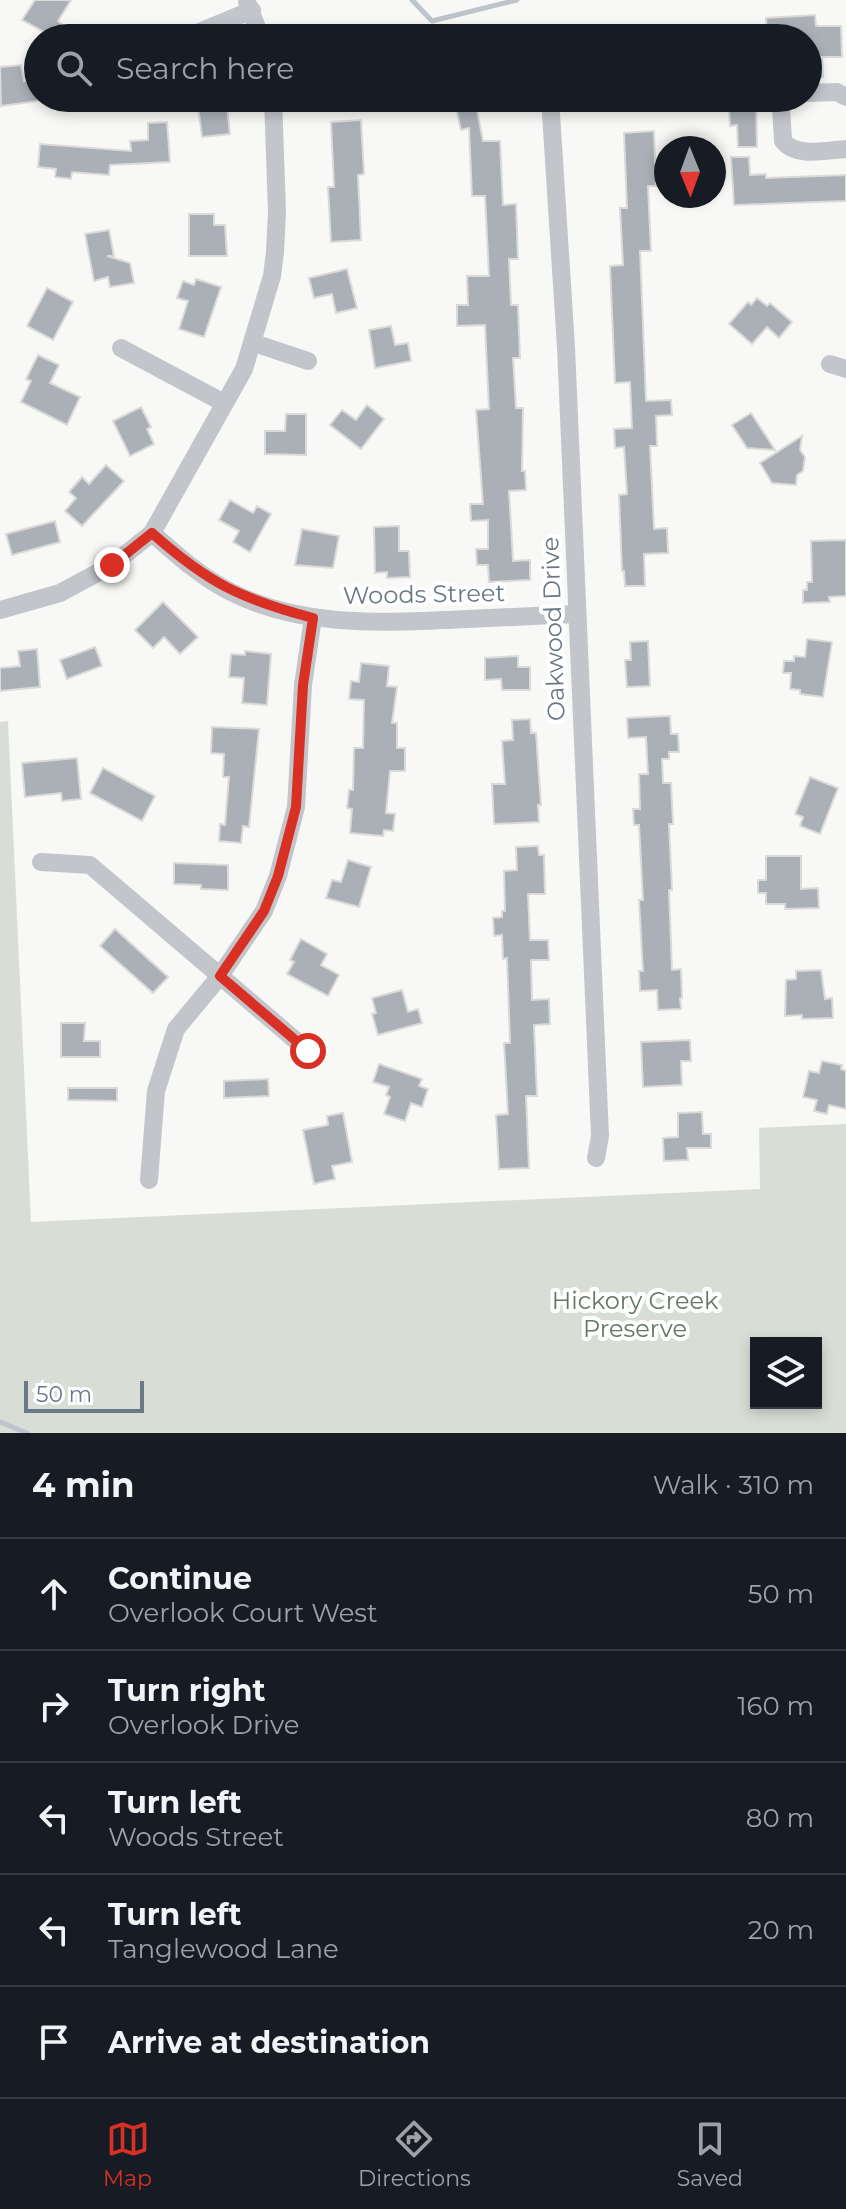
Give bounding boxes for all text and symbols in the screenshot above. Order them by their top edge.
search box [24,24,822,112]
icon: search [52,46,96,90]
text: Search here [116,50,294,87]
north arrow [654,136,726,208]
street label: Oakwood Drive [535,536,571,722]
route end [94,547,130,583]
street label: Woods Street [343,578,506,610]
route start [290,1033,326,1069]
park label: Hickory Creek Preserve [552,1286,719,1343]
map controls [750,1337,822,1409]
button: layers [750,1337,822,1409]
scale bar [24,1377,144,1413]
text: 50 m [36,1381,92,1408]
text: 4 min [32,1464,134,1506]
text: Walk · 310 m [653,1469,814,1501]
text: Continue [108,1560,252,1597]
icon: ahead [32,1572,76,1616]
text: 50 m [748,1578,814,1610]
text: Overlook Court West [108,1597,378,1629]
text: Turn right [108,1672,265,1709]
icon: right [32,1684,76,1728]
text: 160 m [737,1690,814,1722]
text: Overlook Drive [108,1709,300,1741]
text: Turn left [108,1784,241,1821]
icon: left [32,1796,76,1840]
text: 80 m [746,1802,814,1834]
text: Woods Street [108,1821,284,1853]
text: Turn left [108,1896,241,1933]
icon: left [32,1908,76,1952]
text: 20 m [748,1914,814,1946]
text: Tanglewood Lane [108,1933,339,1965]
icon: arrive [32,2020,76,2064]
text: Arrive at destination [108,2024,430,2061]
tab: Map [103,2117,152,2192]
tab: Directions [358,2117,471,2192]
tab: Saved [677,2117,743,2192]

